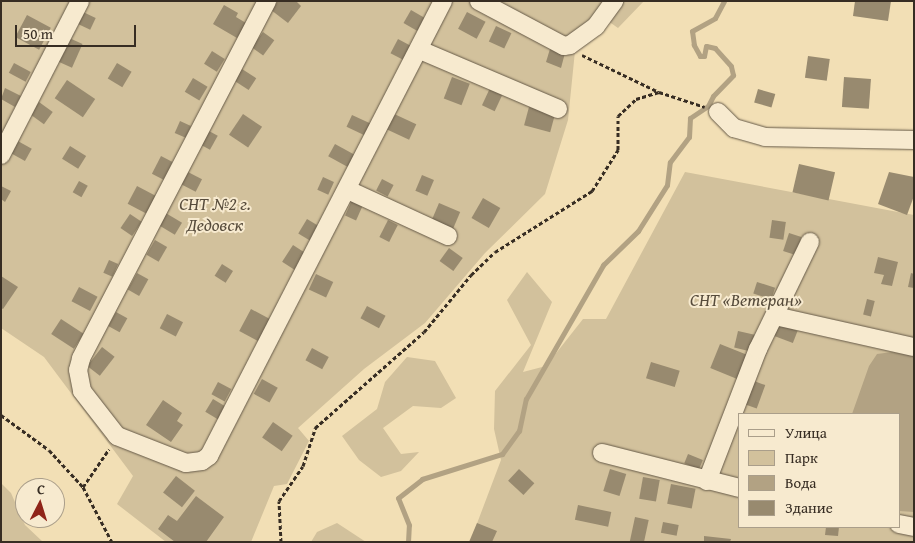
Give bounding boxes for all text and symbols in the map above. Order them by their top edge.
scale bar [18,15,139,47]
text: 50 m [23,23,53,44]
park label: СНТ №2 г. Дедовск [179,194,251,236]
park label: СНТ «Ветеран» [690,289,802,311]
legend [738,413,900,528]
text: Улица [785,422,827,443]
text: Парк [785,447,818,468]
text: Вода [785,472,816,493]
north arrow [15,478,65,528]
text: С [36,479,46,499]
text: Здание [785,497,833,518]

